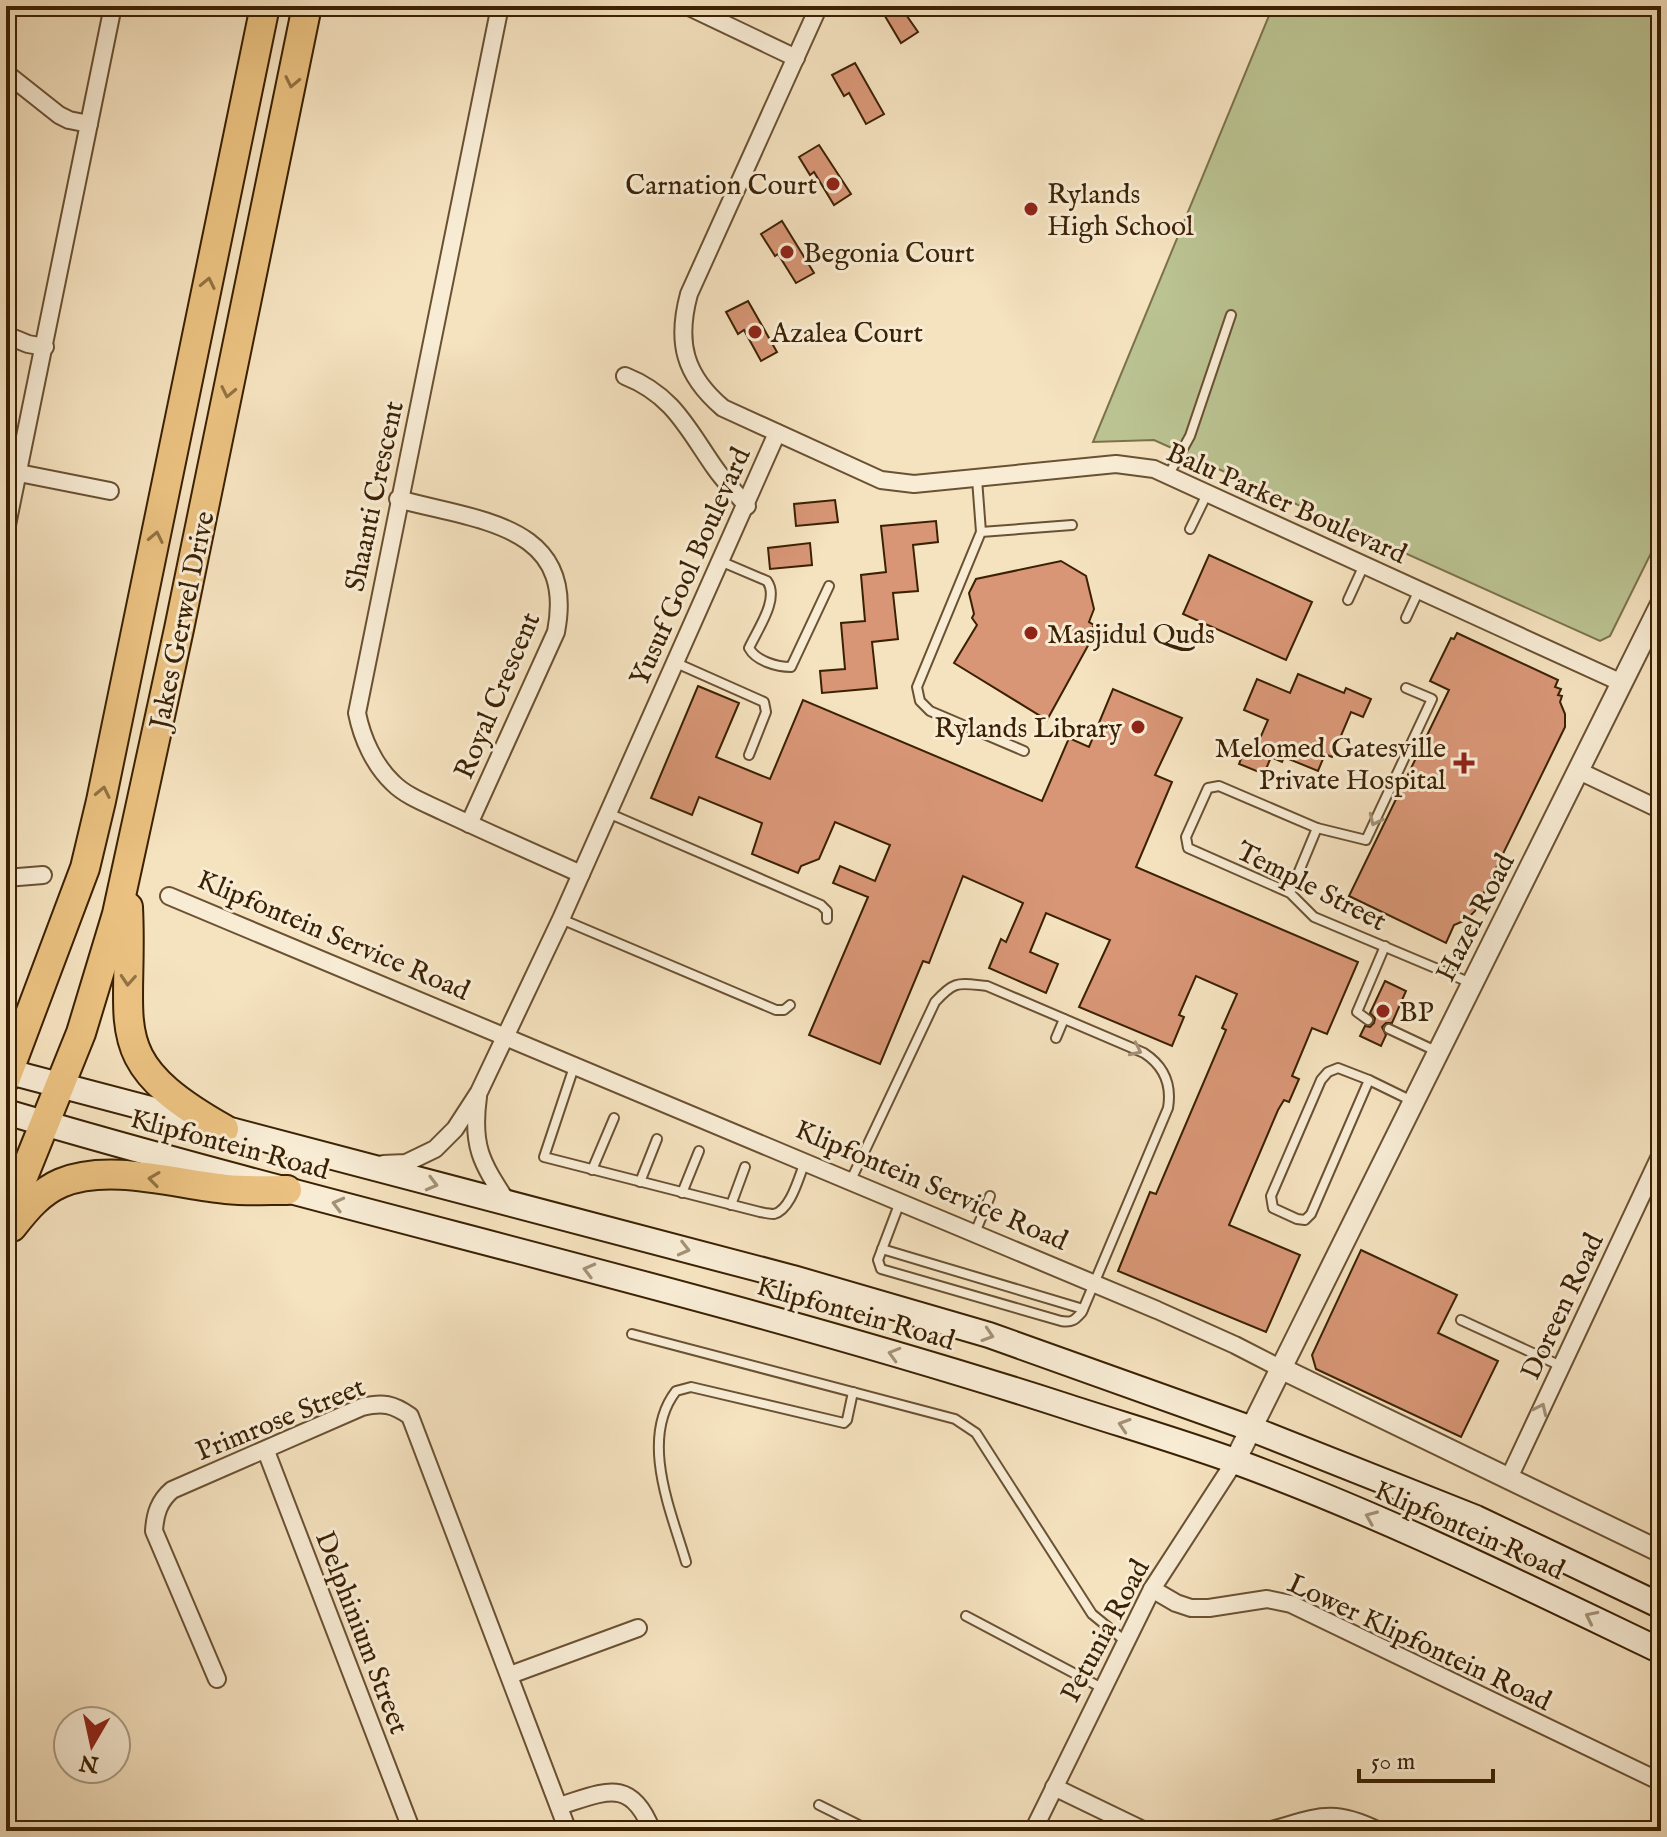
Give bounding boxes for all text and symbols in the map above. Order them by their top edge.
one-way arrow [284,76,301,89]
place label: Carnation Court [625,169,817,204]
marker: Carnation Court [824,175,842,193]
place label: Rylands High School [1047,178,1194,245]
marker: Rylands High School [1022,200,1040,218]
place label: Begonia Court [803,237,975,272]
marker: Begonia Court [778,243,796,261]
one-way arrow [199,276,216,289]
place label: Azalea Court [770,317,923,352]
marker: Azalea Court [746,323,764,341]
one-way arrow [220,385,237,398]
street label: Shaanti Crescent [338,398,413,595]
street label: Balu Parker Boulevard [1160,436,1412,573]
street label: Yusuf Gool Boulevard [623,442,760,692]
street label: Jakes Gerwel Drive [143,508,224,736]
one-way arrow [147,531,164,544]
street label: Royal Crescent [447,607,549,785]
place label: Masjidul Quds [1047,618,1215,653]
marker: Masjidul Quds [1022,624,1040,642]
place label: Rylands Library [934,712,1122,747]
marker: Rylands Library [1129,718,1147,736]
place label: Melomed Gatesville Private Hospital [1214,732,1446,799]
marker: Melomed Gatesville Private Hospital [1453,752,1475,774]
one-way arrow [94,785,111,799]
one-way arrow [1369,812,1385,827]
street label: Temple Street [1230,835,1392,940]
street label: Hazel Road [1429,848,1523,988]
street label: Klipfontein Service Road [191,863,475,1010]
one-way arrow [120,974,137,987]
place label: BP [1399,996,1434,1031]
marker: BP [1374,1002,1392,1020]
one-way arrow [1128,1040,1142,1056]
street label: Klipfontein Road [126,1102,333,1189]
street label: Klipfontein Service Road [789,1113,1073,1260]
one-way arrow [147,1171,160,1188]
one-way arrow [424,1175,438,1192]
one-way arrow [332,1196,346,1213]
street label: Doreen Road [1514,1228,1612,1386]
one-way arrow [676,1240,690,1257]
one-way arrow [583,1263,597,1280]
street label: Klipfontein Road [752,1269,958,1359]
one-way arrow [981,1326,994,1342]
one-way arrow [888,1347,902,1363]
street label: Primrose Street [191,1370,371,1470]
one-way arrow [1531,1403,1547,1418]
one-way arrow [1118,1418,1132,1434]
street label: Klipfontein Road [1368,1474,1570,1589]
one-way arrow [1365,1510,1379,1526]
street label: Delphinium Street [306,1526,416,1740]
street label: Petunia Road [1054,1554,1158,1709]
street label: Lower Klipfontein Road [1281,1567,1556,1720]
one-way arrow [1584,1611,1599,1627]
north arrow [52,1705,132,1785]
scale bar [1359,1733,1493,1783]
text: N [78,1747,102,1778]
text: 50 m [1371,1747,1415,1778]

